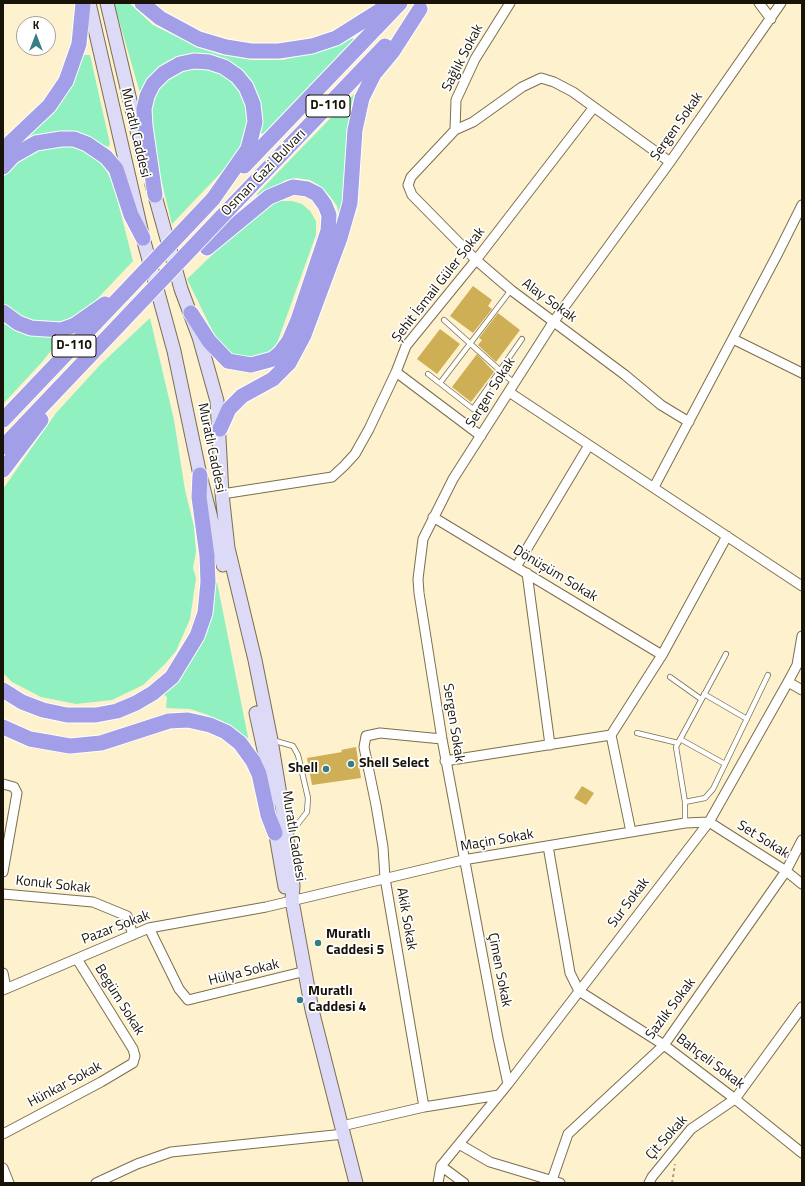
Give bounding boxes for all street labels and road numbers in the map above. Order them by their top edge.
street label: Sağlık Sokak [439,22,487,94]
street label: Muratlı Caddesi [117,87,153,179]
street label: Sergen Sokak [647,90,707,164]
road number: D-110 [306,95,350,117]
street label: Osman Gazi Bulvarı [218,126,310,220]
street label: Şehit İsmail Güler Sokak [389,224,489,346]
street label: Alay Sokak [518,275,580,327]
road number: D-110 [52,335,96,357]
street label: Sergen Sokak [463,355,519,431]
street label: Muratlı Caddesi [193,402,229,494]
street label: Dönüşüm Sokak [510,542,600,606]
street label: Sergen Sokak [438,682,468,764]
street label: Muratlı Caddesi [278,790,308,882]
street label: Set Sokak [734,818,792,862]
street label: Maçin Sokak [459,826,535,856]
street label: Konuk Sokak [15,873,91,897]
street label: Sur Sokak [605,875,653,931]
street label: Akik Sokak [392,886,420,952]
street label: Pazar Sokak [79,907,153,949]
street label: Çimen Sokak [484,931,514,1009]
street label: Hülya Sokak [207,956,281,990]
street label: Begüm Sokak [91,961,147,1039]
street label: Sazlık Sokak [642,975,700,1043]
street label: Bahçeli Sokak [673,1031,747,1093]
street label: Hünkar Sokak [25,1058,105,1112]
street label: Çit Sokak [643,1112,691,1164]

